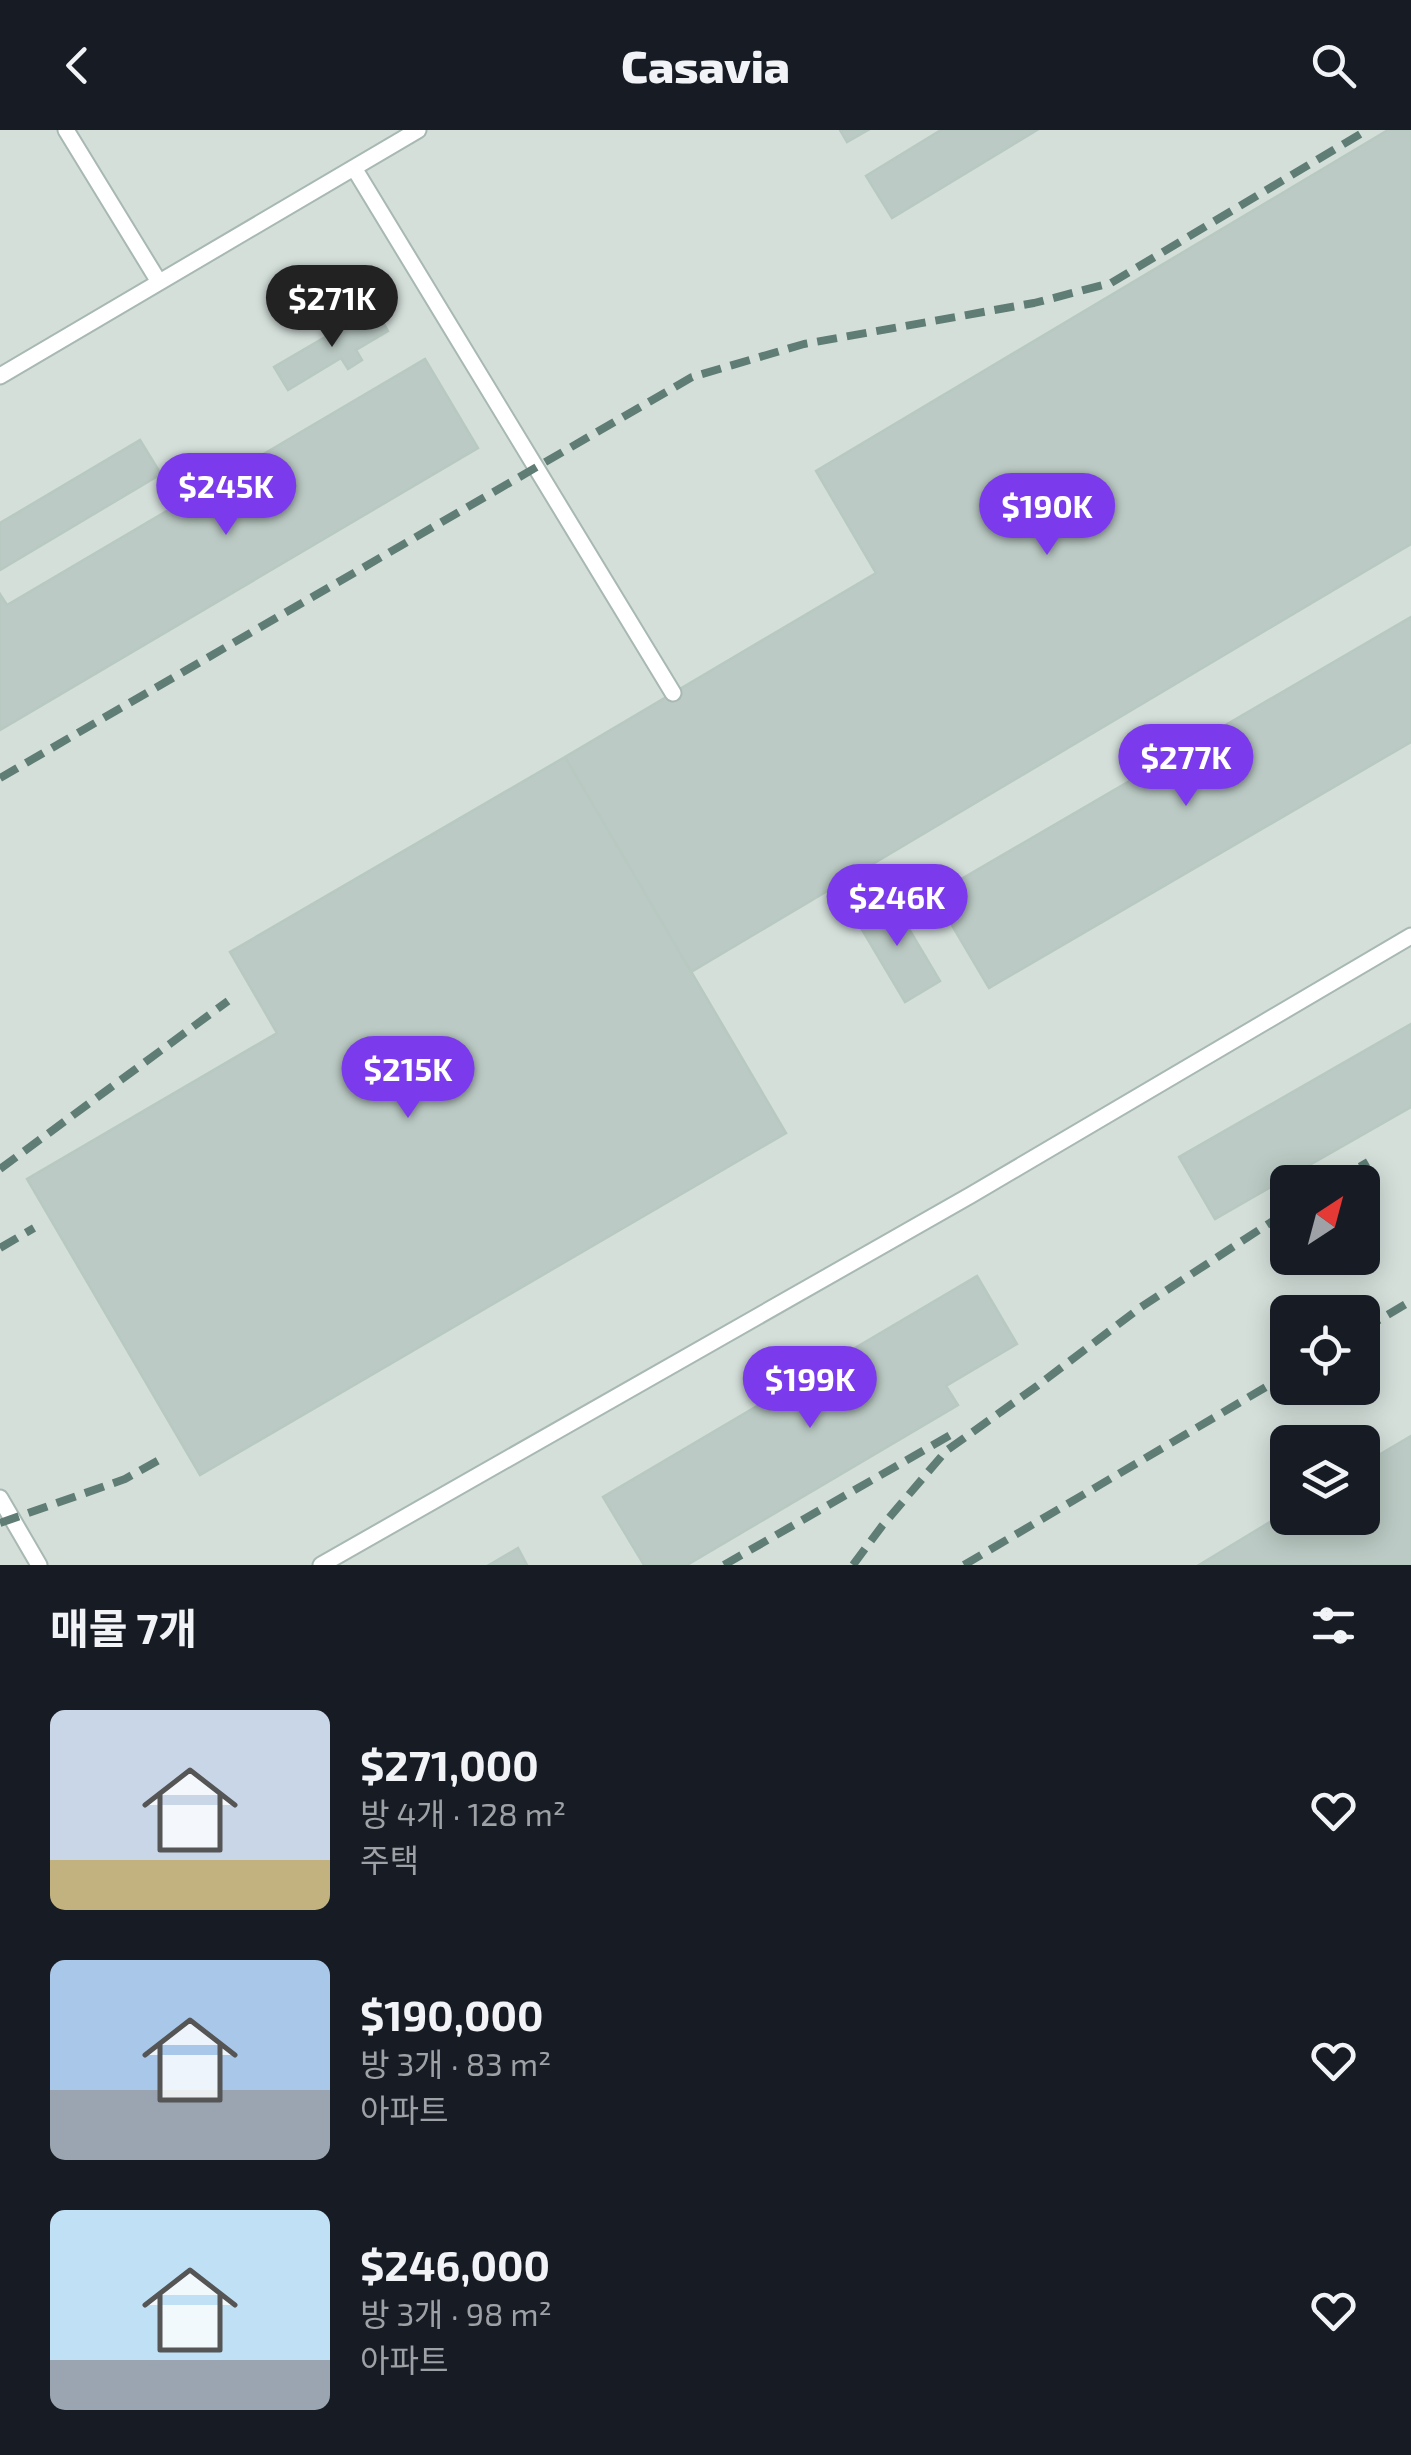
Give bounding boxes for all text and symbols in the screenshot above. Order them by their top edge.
icon: back [50,38,105,93]
text: Casavia [621,38,790,92]
icon: search [1306,38,1361,93]
pin: $271K [262,265,402,350]
text: $271K [288,278,376,316]
pin: $245K [156,453,296,538]
text: $245K [178,466,274,504]
pin: $190K [977,473,1117,558]
text: $190K [1001,486,1093,524]
pin: $277K [1116,724,1256,809]
text: $277K [1140,737,1232,775]
pin: $246K [827,864,967,949]
text: $246K [849,877,945,915]
pin: $215K [338,1036,478,1121]
text: $215K [364,1049,452,1087]
north arrow [1270,1165,1380,1275]
map controls [1270,1165,1380,1535]
button: locate [1270,1295,1380,1405]
pin: $199K [740,1346,880,1431]
text: $199K [765,1359,855,1397]
button: layers [1270,1425,1380,1535]
icon: filters [1306,1598,1361,1653]
text: 매물 7개 [50,1602,197,1652]
text: $271,000 [360,1739,539,1789]
icon: home [130,1750,250,1870]
icon: heart [1306,1783,1361,1838]
text: 방 4개 · 128 m² [360,1794,566,1832]
text: 주택 [360,1840,419,1878]
text: $190,000 [360,1989,543,2039]
icon: home [130,2000,250,2120]
icon: heart [1306,2033,1361,2088]
text: 방 3개 · 83 m² [360,2044,551,2082]
text: 아파트 [360,2090,448,2128]
text: $246,000 [360,2239,550,2289]
icon: home [130,2250,250,2370]
icon: heart [1306,2283,1361,2338]
text: 방 3개 · 98 m² [360,2294,552,2332]
text: 아파트 [360,2340,448,2378]

